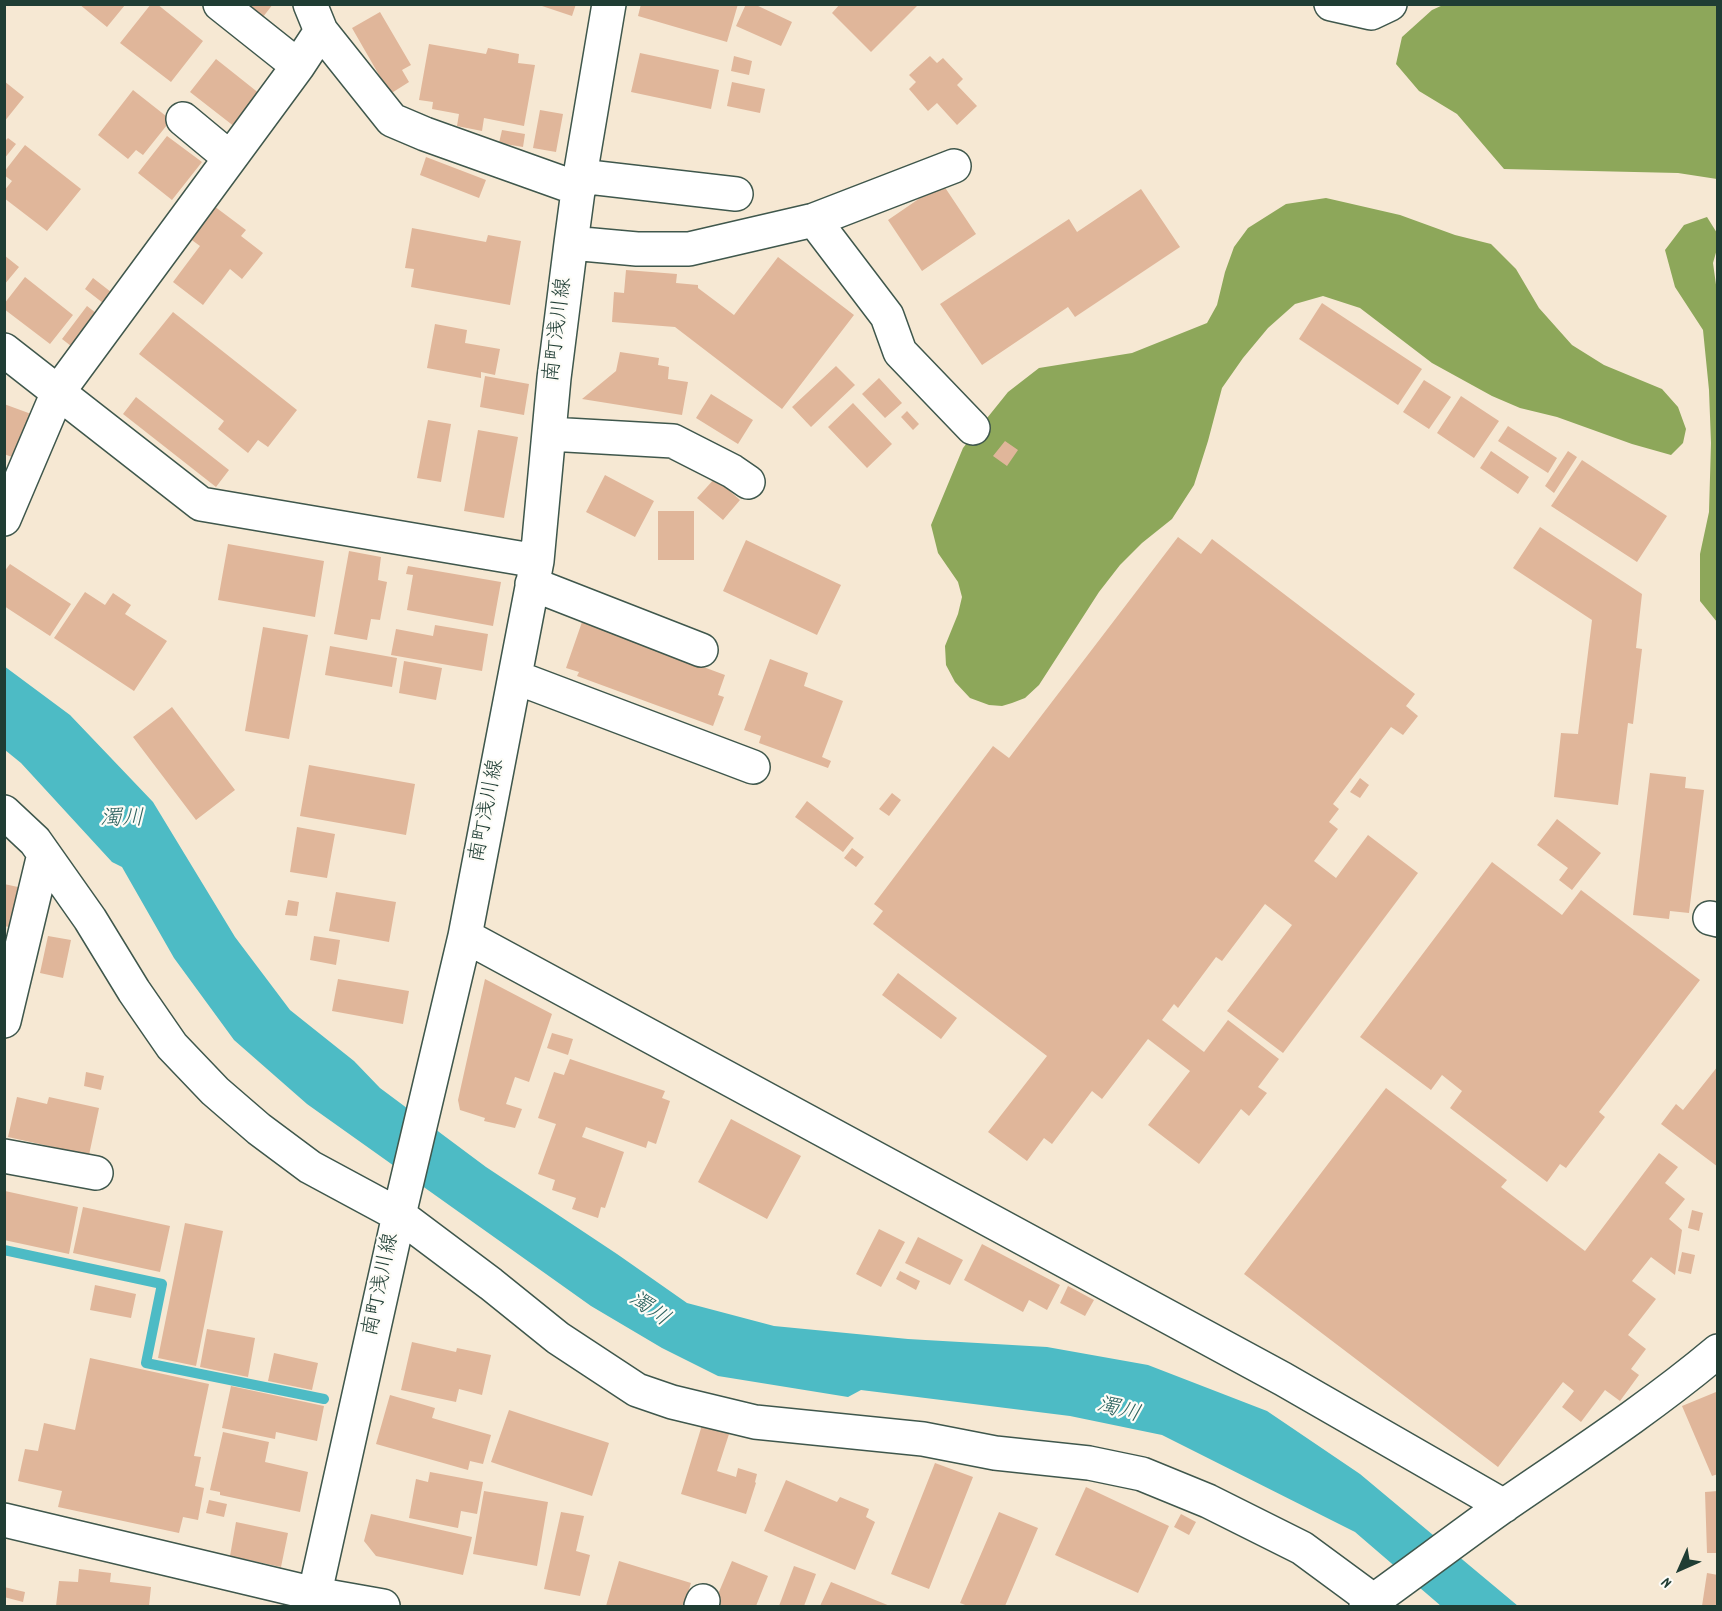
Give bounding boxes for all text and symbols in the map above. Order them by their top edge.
street label: 南町浅川線 [541,276,579,384]
street label: 南町浅川線 [467,757,511,865]
water label: 濁川 [100,808,144,834]
street label: 南町浅川線 [360,1231,406,1339]
water label: 濁川 [622,1288,674,1334]
water label: 濁川 [1093,1394,1143,1430]
north arrow [1650,1539,1710,1599]
text: N [1656,1571,1678,1593]

